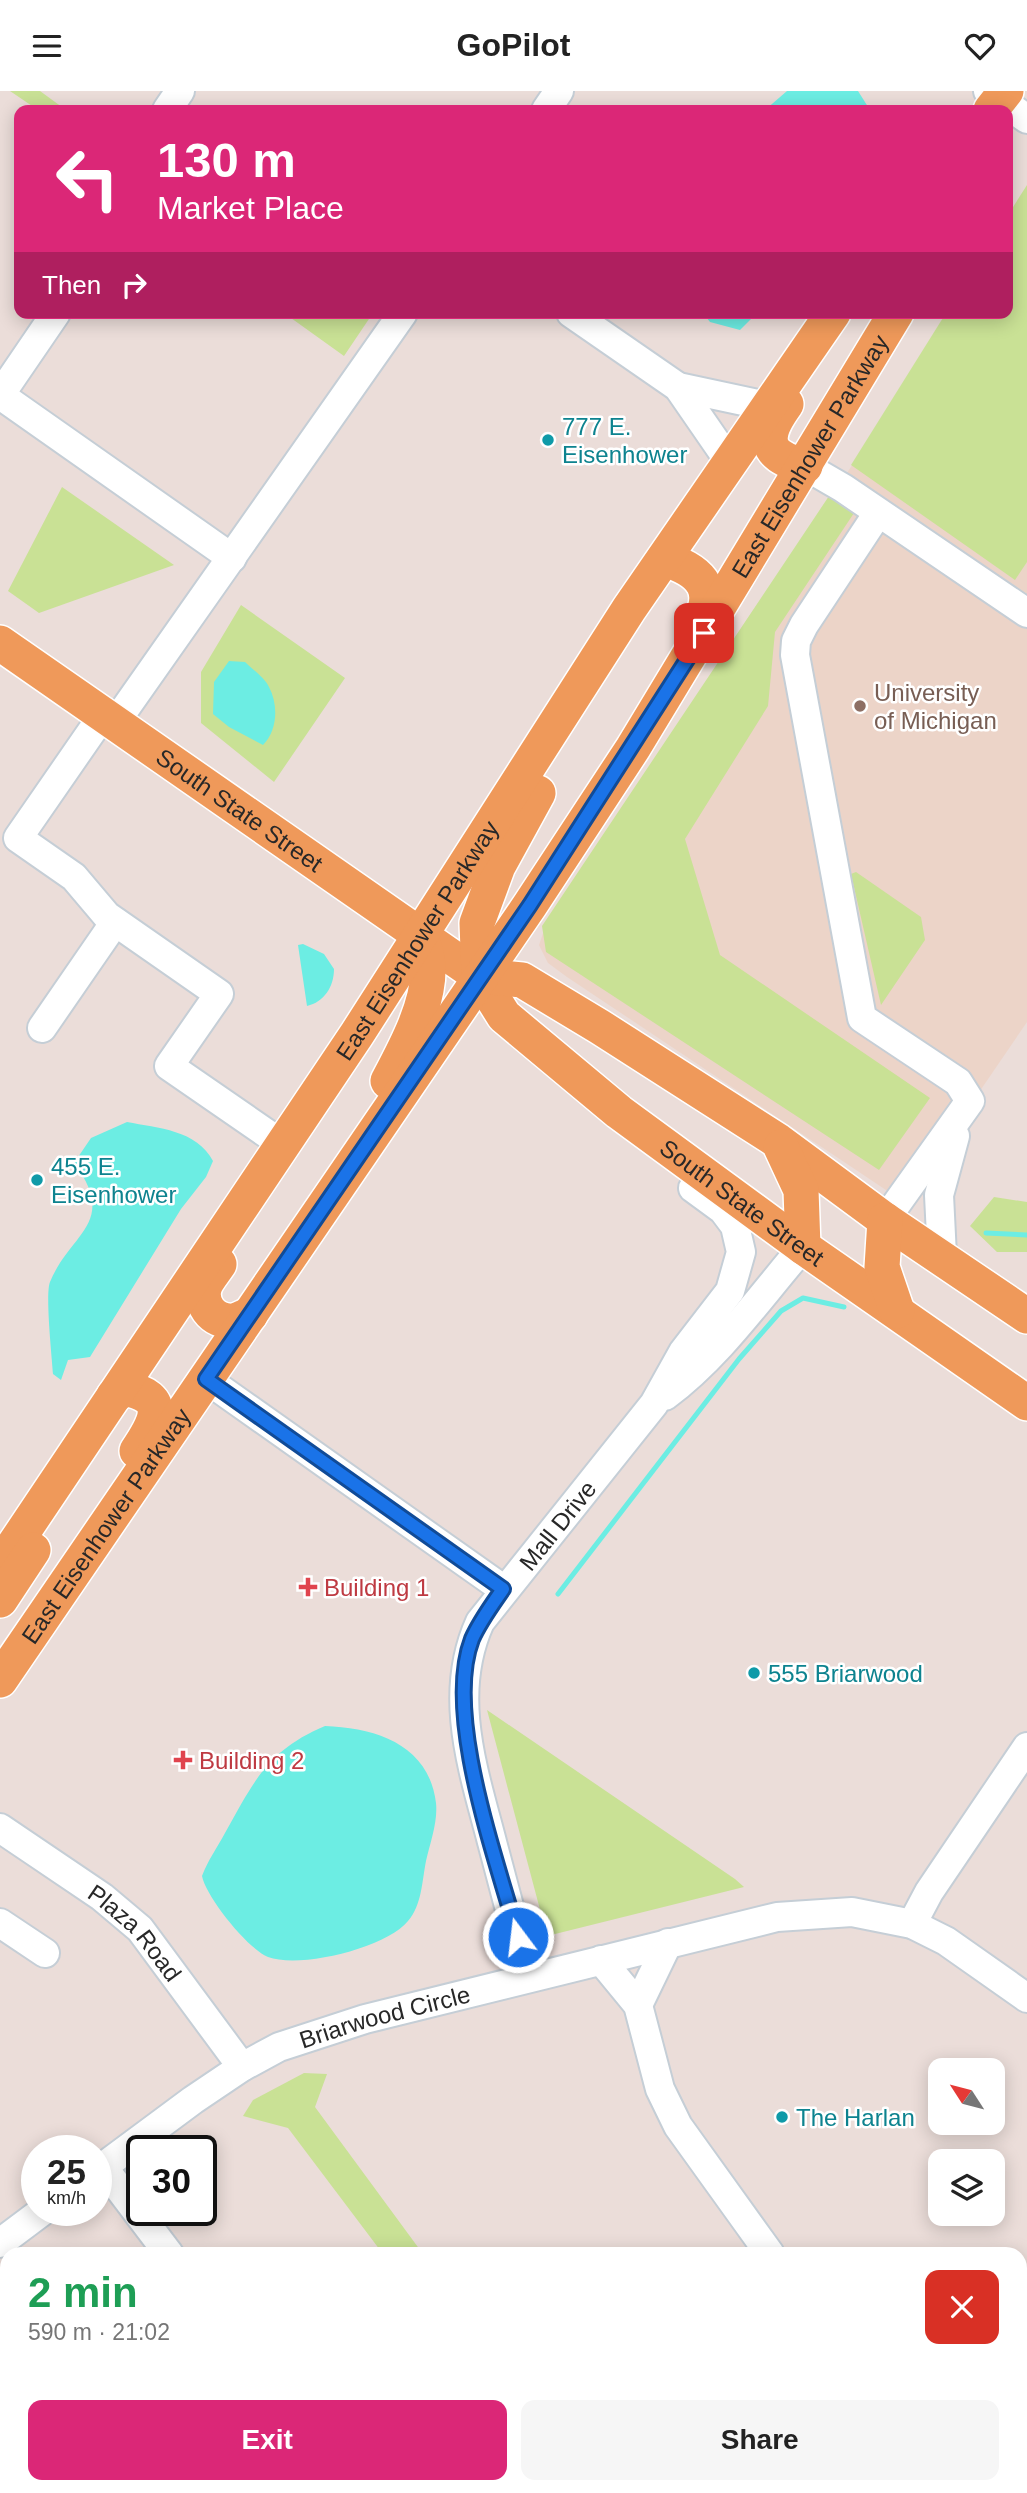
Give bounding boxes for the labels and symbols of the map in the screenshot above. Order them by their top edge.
street label: East Eisenhower Parkway [726,330,893,582]
place label: 777 E. Eisenhower [562,413,687,468]
marker: 777 E. Eisenhower [540,432,556,448]
pin [674,603,734,663]
place label: University of Michigan [874,679,997,734]
marker: University of Michigan [852,698,868,714]
street label: South State Street [151,743,328,877]
street label: East Eisenhower Parkway [330,815,504,1065]
street label: South State Street [655,1133,830,1271]
place label: 455 E. Eisenhower [51,1153,176,1208]
marker: 455 E. Eisenhower [29,1172,45,1188]
street label: East Eisenhower Parkway [16,1403,195,1648]
street label: Mall Drive [514,1475,601,1575]
place label: Building 1 [324,1574,429,1601]
marker: Building 1 [298,1577,318,1597]
place label: 555 Briarwood [768,1660,923,1687]
marker: 555 Briarwood [746,1665,762,1681]
place label: Building 2 [199,1747,304,1774]
marker: Building 2 [173,1750,193,1770]
street label: Plaza Road [83,1878,187,1986]
position arrow [481,1900,555,1974]
street label: Briarwood Circle [296,1980,473,2053]
north arrow [928,2058,1004,2135]
place label: The Harlan [796,2104,915,2131]
marker: The Harlan [774,2109,790,2125]
speed limit sign: 30 [126,2135,217,2226]

